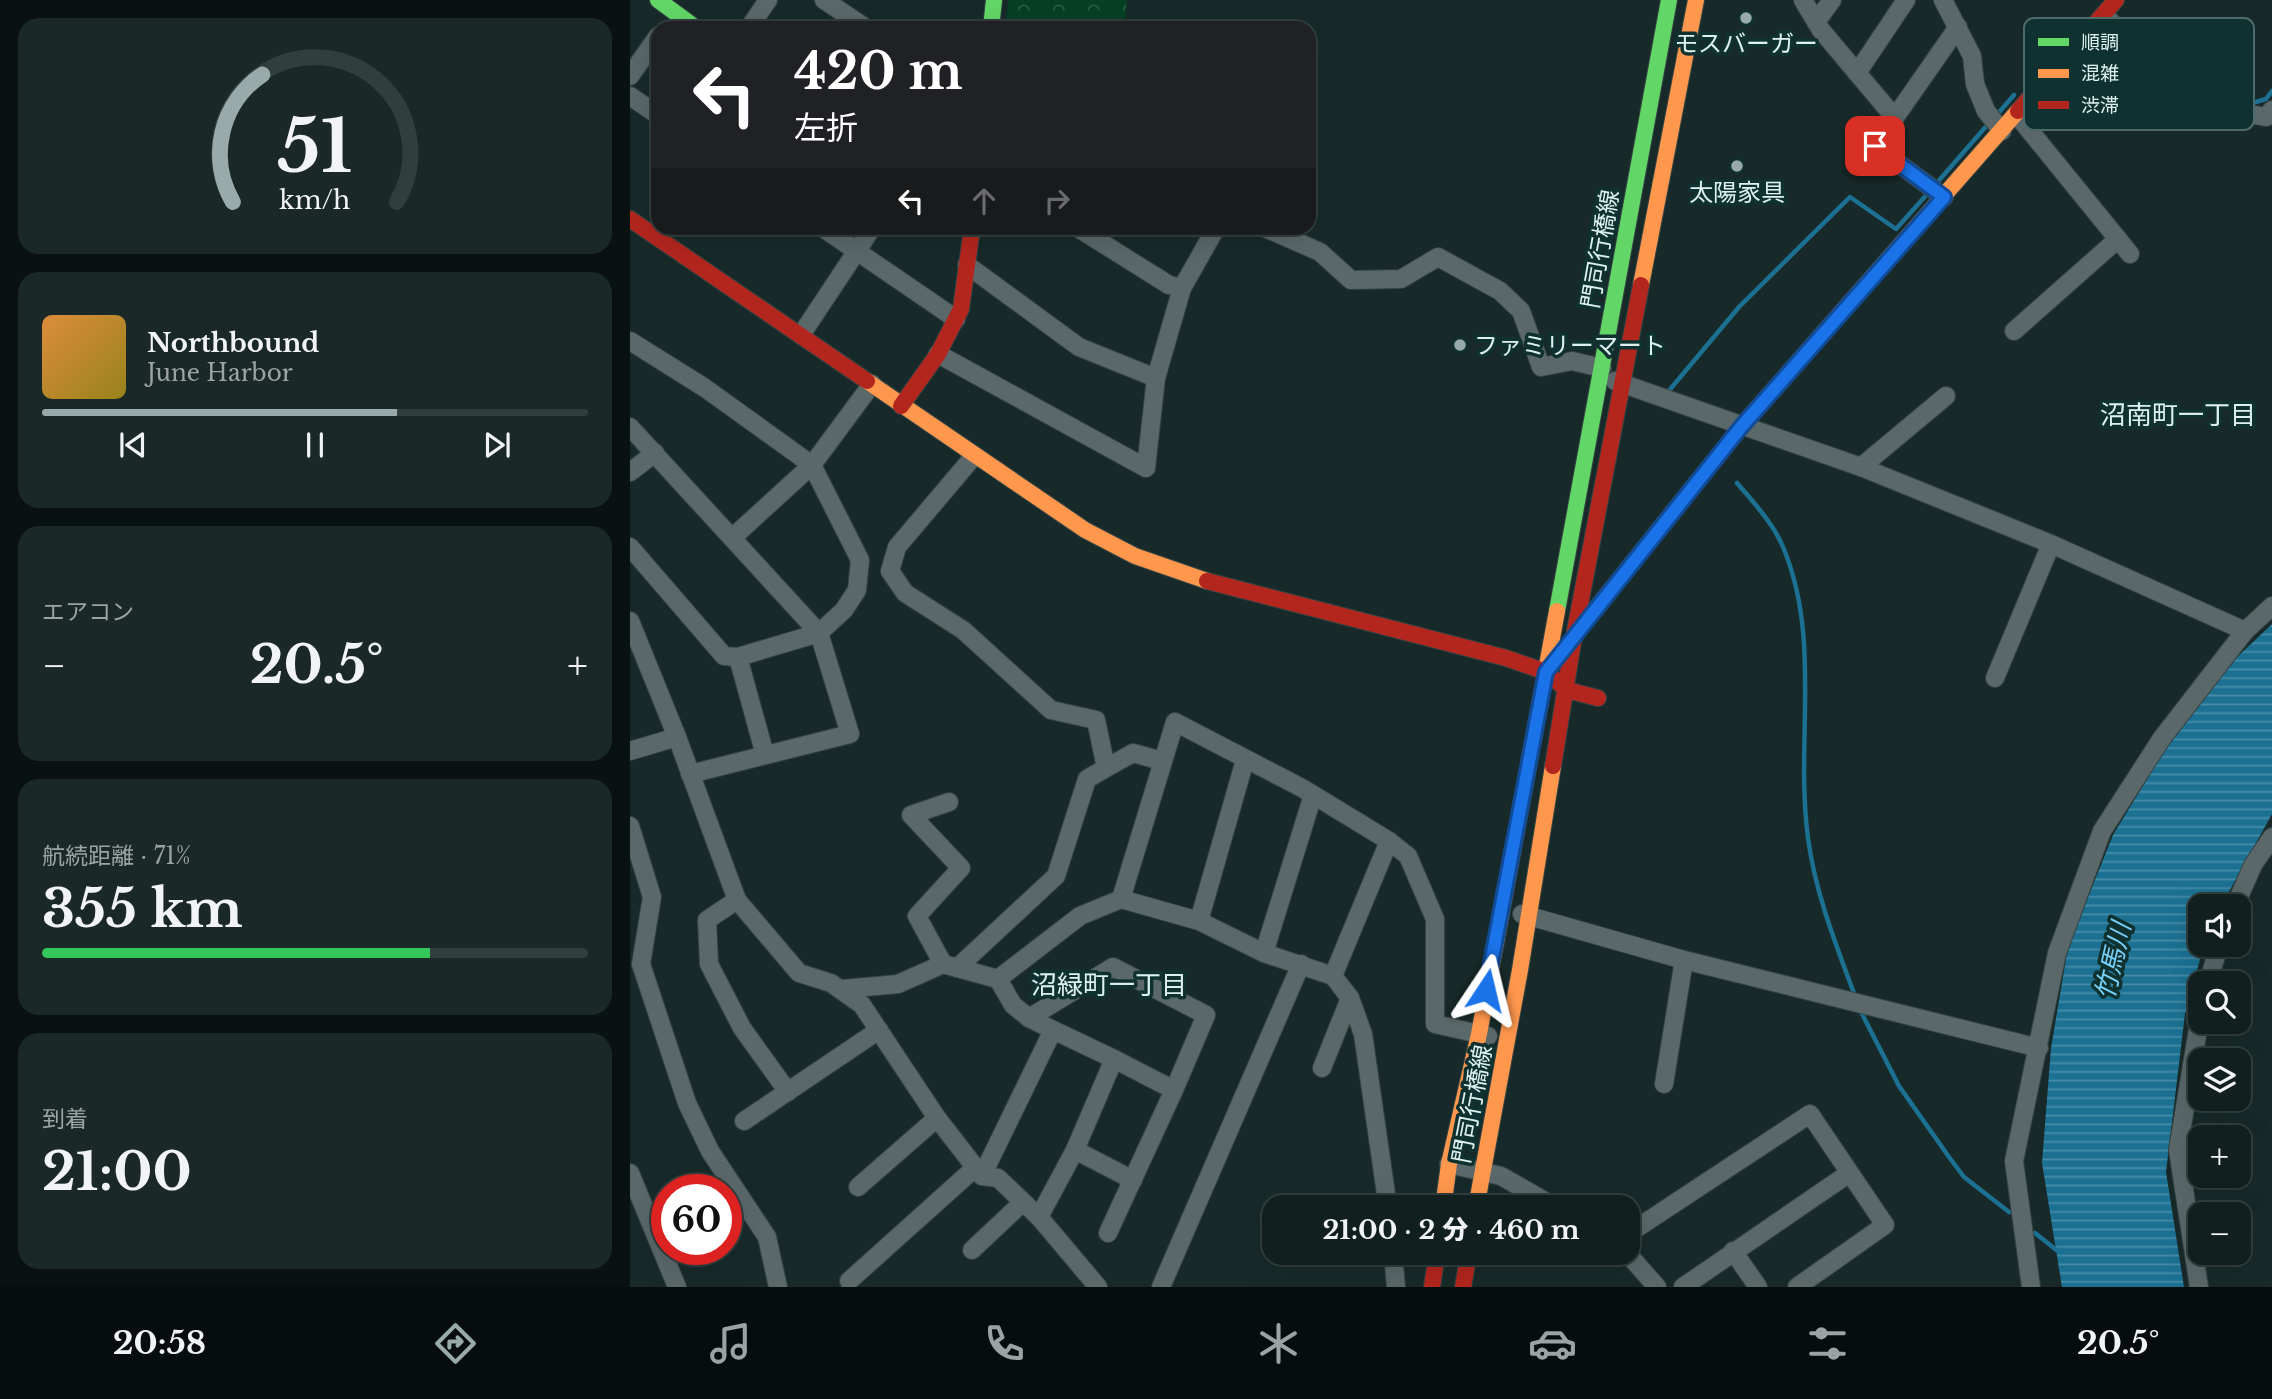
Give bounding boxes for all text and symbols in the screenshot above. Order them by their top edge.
marker: モスバーガー [1738,10,1754,26]
legend [2024,18,2254,130]
place label: モスバーガー [1674,29,1818,58]
text: 順調 [2081,31,2119,54]
text: 420 m [794,41,963,102]
icon: left [679,49,770,140]
text: 混雑 [2081,62,2119,85]
text: 渋滞 [2081,94,2119,117]
text: 51 [277,101,353,192]
text: 左折 [794,108,858,148]
pin [1845,116,1905,176]
icon: arrive [1856,127,1894,165]
marker: 太陽家具 [1729,158,1745,174]
place label: 太陽家具 [1689,178,1785,207]
icon: left [892,182,930,220]
icon: ahead [965,182,1003,220]
icon: right [1038,182,1076,220]
text: km/h [280,185,350,216]
street label: 門司行橋線 [1575,187,1625,311]
text: Northbound [147,327,319,359]
place label: ファミリーマート [1474,331,1666,360]
marker: ファミリーマート [1452,337,1468,353]
text: June Harbor [147,359,293,387]
district label: 沼南町一丁目 [2100,399,2256,431]
icon: previous [114,426,152,464]
icon: pause [296,426,334,464]
icon: next [478,426,516,464]
text: エアコン [42,598,134,626]
text: 20.5° [250,633,384,697]
text: − [42,642,66,689]
text: + [567,642,588,689]
text: 航続距離 · 71% [42,842,191,870]
text: 355 km [42,877,243,941]
map controls [2188,894,2251,1265]
button: sound [2188,894,2251,957]
water label: 竹馬川 [2089,916,2138,1003]
position arrow [1449,953,1523,1027]
district label: 沼緑町一丁目 [1031,969,1187,1001]
button: search [2188,971,2251,1034]
street label: 門司行橋線 [1446,1042,1498,1166]
button: layers [2188,1048,2251,1111]
text: 到着 [42,1105,88,1133]
button: + [2188,1125,2251,1188]
text: 21:00 [42,1140,192,1204]
speed limit sign: 60 [651,1174,742,1265]
button: − [2188,1202,2251,1265]
text: 21:00 · 2 分 · 460 m [1322,1214,1580,1246]
icon: directions [431,1319,480,1368]
icon: music [706,1319,755,1368]
icon: phone [980,1319,1029,1368]
icon: climate [1254,1319,1303,1368]
icon: car [1528,1319,1577,1368]
icon: filters [1803,1319,1852,1368]
text: 20:58 [113,1323,206,1363]
text: 20.5° [2077,1323,2159,1363]

